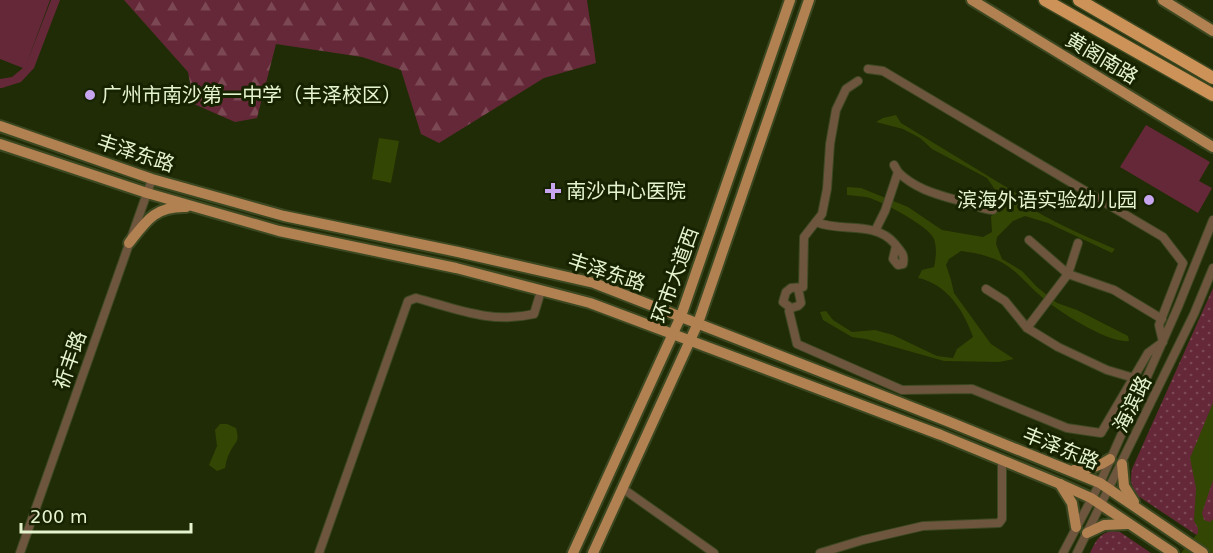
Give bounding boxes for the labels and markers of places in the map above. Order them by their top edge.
place label: 广州市南沙第一中学（丰泽校区） [102,83,402,107]
marker: 广州市南沙第一中学（丰泽校区） [83,88,97,102]
place label: 南沙中心医院 [566,179,686,203]
marker: 南沙中心医院 [544,182,562,200]
place label: 滨海外语实验幼儿园 [957,188,1137,212]
marker: 滨海外语实验幼儿园 [1142,193,1156,207]

